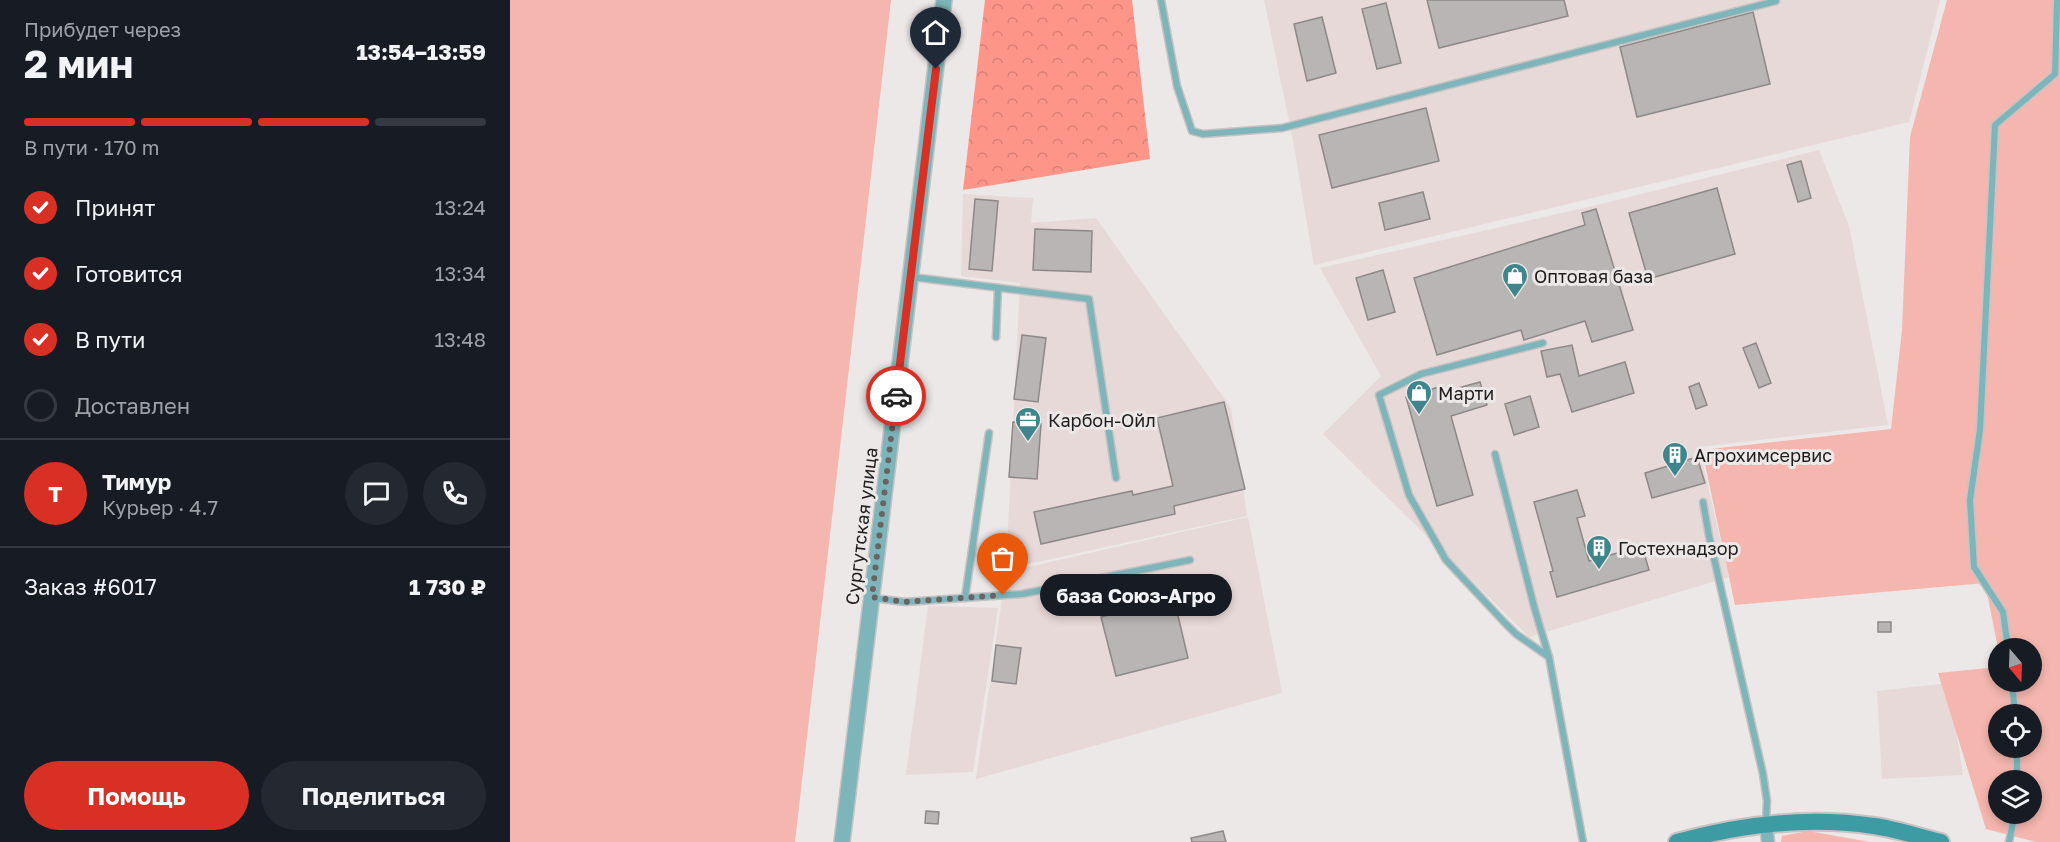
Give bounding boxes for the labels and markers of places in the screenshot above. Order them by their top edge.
pin [910,7,961,69]
shop icon: Оптовая база [1500,261,1530,299]
place label: Оптовая база [1534,265,1653,287]
shop icon: Марти [1404,378,1434,416]
place label: Марти [1438,382,1494,404]
office icon: Карбон-Ойл [1013,405,1043,443]
place label: Карбон-Ойл [1048,409,1156,431]
building icon: Агрохимсервис [1660,440,1690,478]
place label: Агрохимсервис [1694,444,1832,466]
pin [977,533,1028,595]
building icon: Гостехнадзор [1584,533,1614,571]
place label: Гостехнадзор [1618,537,1739,559]
callout: база Союз-Агро [1039,574,1231,616]

